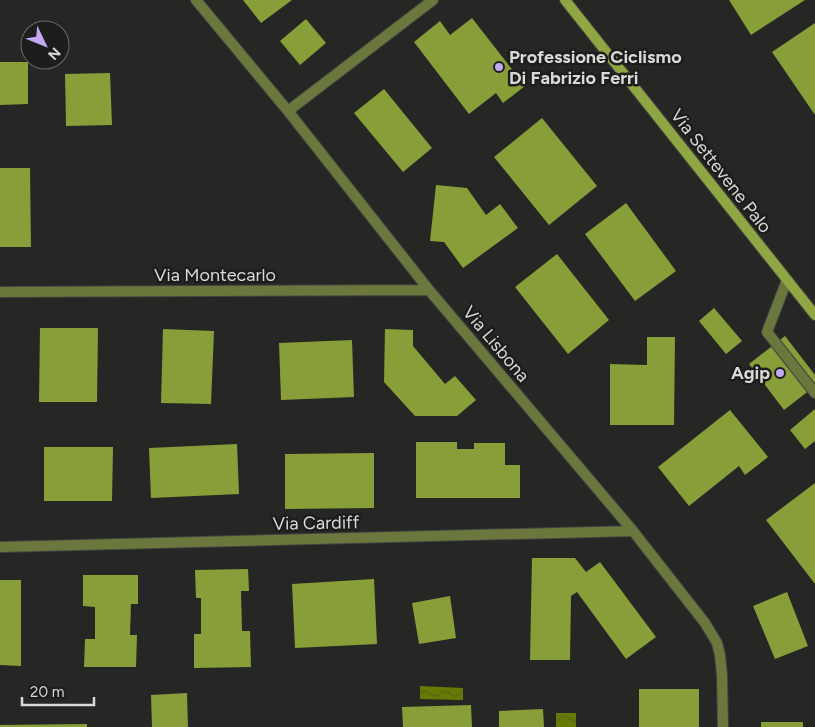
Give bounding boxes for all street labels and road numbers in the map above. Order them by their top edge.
street label: Via Settevene Palo [666,105,776,237]
street label: Via Montecarlo [154,264,276,286]
street label: Via Lisbona [458,302,534,386]
street label: Via Cardiff [273,511,360,535]

